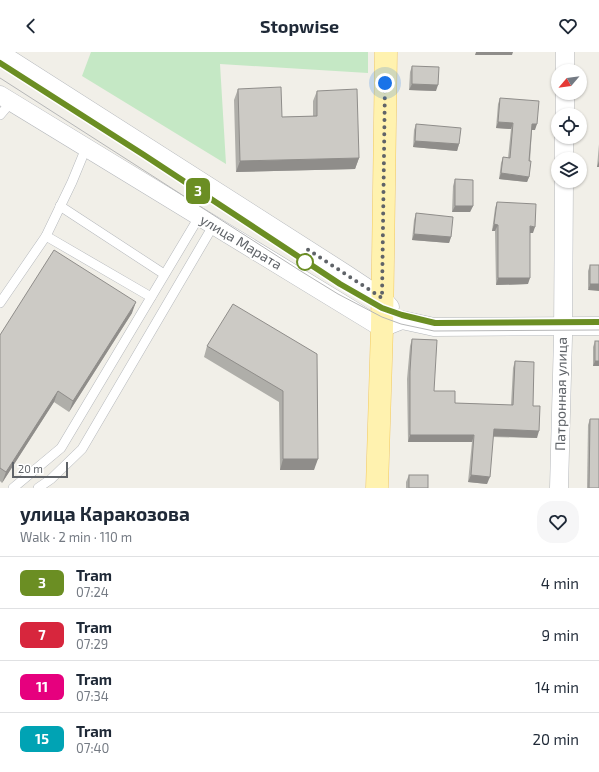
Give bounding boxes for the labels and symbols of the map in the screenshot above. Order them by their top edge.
north arrow [551,64,587,100]
your location [375,73,395,93]
line badge: 3 [185,178,211,204]
street label: улица Марата [197,210,285,273]
unlabelled marker [296,253,314,271]
street label: Патронная улица [551,337,570,451]
scale bar [12,460,68,479]

